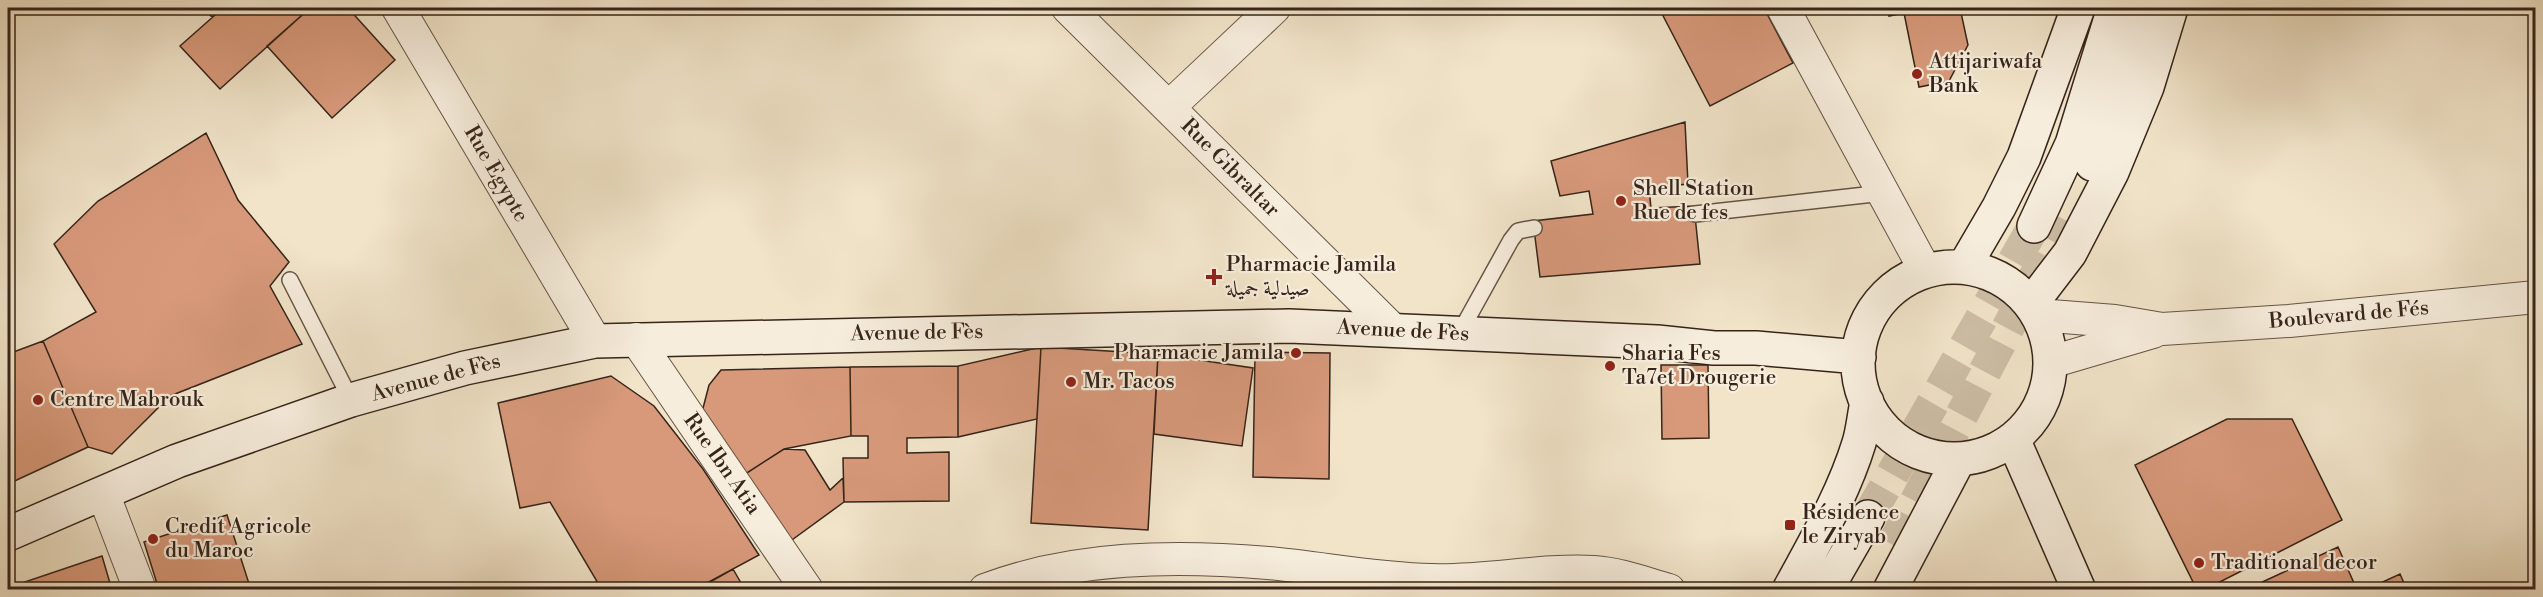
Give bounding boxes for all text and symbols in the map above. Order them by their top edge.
place label: Attijariwafa Bank [1928,49,2043,99]
marker: Attijariwafa Bank [1910,67,1924,81]
street label: Rue Gibraltar [1175,113,1285,223]
street label: Rue Egypte [458,121,534,227]
place label: Shell Station Rue de fes [1633,176,1755,226]
marker: Shell Station Rue de fes [1614,194,1628,208]
place label: Pharmacie Jamila صيدلية جميلة [1225,252,1397,302]
marker: Pharmacie Jamila صيدلية جميلة [1207,270,1221,284]
street label: Boulevard de Fés [2267,295,2430,335]
street label: Avenue de Fès [1335,314,1470,347]
street label: Avenue de Fès [849,319,984,347]
place label: Pharmacie Jamila [1114,340,1284,366]
place label: Sharia Fes Ta7et Drougerie [1622,341,1776,391]
marker: Pharmacie Jamila [1289,346,1303,360]
street label: Avenue de Fès [368,348,503,408]
marker: Sharia Fes Ta7et Drougerie [1603,359,1617,373]
place label: Mr. Tacos [1083,369,1175,395]
marker: Mr. Tacos [1064,375,1078,389]
place label: Centre Mabrouk [50,387,205,413]
marker: Centre Mabrouk [31,393,45,407]
street label: Rue Ibn Atia [678,408,767,520]
place label: Résidence le Ziryab [1802,500,1899,550]
place label: Credit Agricole du Maroc [165,514,311,564]
marker: Résidence le Ziryab [1783,518,1797,532]
marker: Credit Agricole du Maroc [146,532,160,546]
place label: Traditional decor [2211,550,2377,576]
marker: Traditional decor [2192,556,2206,570]

